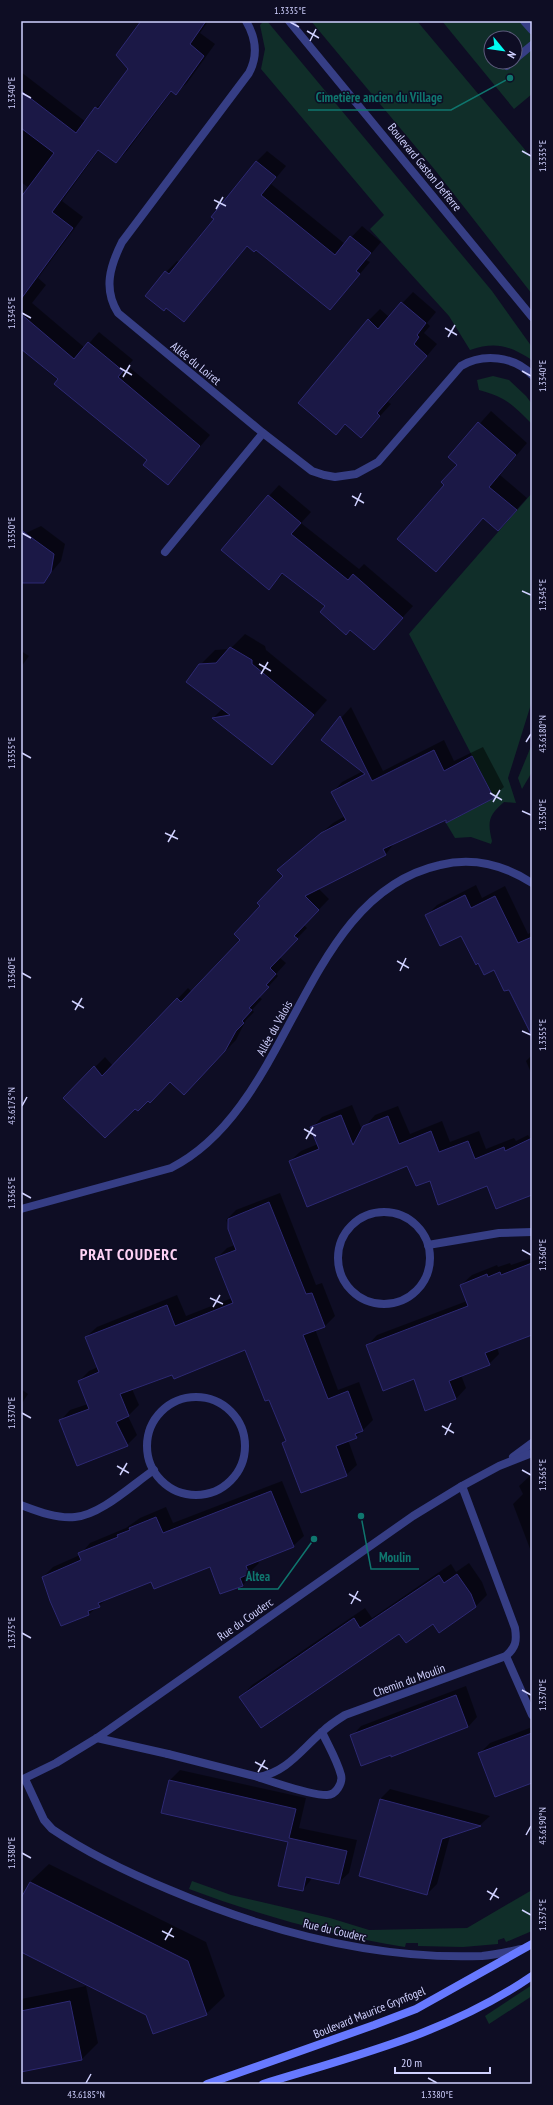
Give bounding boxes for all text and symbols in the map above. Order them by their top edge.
text: 1.3335°E [274,4,306,17]
north arrow [483,30,523,70]
text: N [504,49,519,61]
text: 1.3340°E [5,77,18,109]
callout: Cimetière ancien du Village [308,85,451,110]
text: Cimetière ancien du Village [316,89,443,106]
street label: Boulevard Gaston Defferre [385,120,465,214]
text: 1.3335°E [536,140,549,172]
text: 1.3345°E [5,297,18,329]
street label: Allée du Loiret [168,338,225,388]
text: 1.3340°E [536,360,549,392]
text: 1.3350°E [5,517,18,549]
text: 1.3345°E [536,579,549,611]
text: 43.6180°N [536,715,549,753]
text: 1.3355°E [5,737,18,769]
text: 1.3350°E [536,799,549,831]
text: 1.3360°E [5,957,18,989]
street label: Allée du Valois [253,998,295,1058]
text: 1.3355°E [536,1019,549,1051]
text: 43.6175°N [5,1087,18,1125]
text: 1.3365°E [5,1177,18,1209]
text: 1.3360°E [536,1239,549,1271]
district label: PRAT COUDERC [80,1244,178,1264]
text: 1.3370°E [5,1397,18,1429]
text: 1.3365°E [536,1459,549,1491]
callout: Moulin [371,1544,419,1569]
text: Moulin [379,1549,411,1566]
callout: Altea [238,1564,278,1589]
text: Altea [245,1568,270,1585]
street label: Rue du Couderc [214,1594,276,1644]
text: 1.3375°E [5,1617,18,1649]
street label: Chemin du Moulin [371,1660,447,1700]
text: 1.3370°E [536,1679,549,1711]
text: 43.6190°N [536,1807,549,1845]
text: 1.3380°E [5,1837,18,1869]
text: 1.3375°E [536,1899,549,1931]
street label: Rue du Couderc [302,1915,369,1945]
street label: Boulevard Maurice Grynfogel [311,1983,427,2041]
scale bar [395,2049,490,2075]
text: 20 m [401,2055,422,2070]
text: 43.6185°N [67,2088,105,2101]
text: 1.3380°E [421,2088,453,2101]

